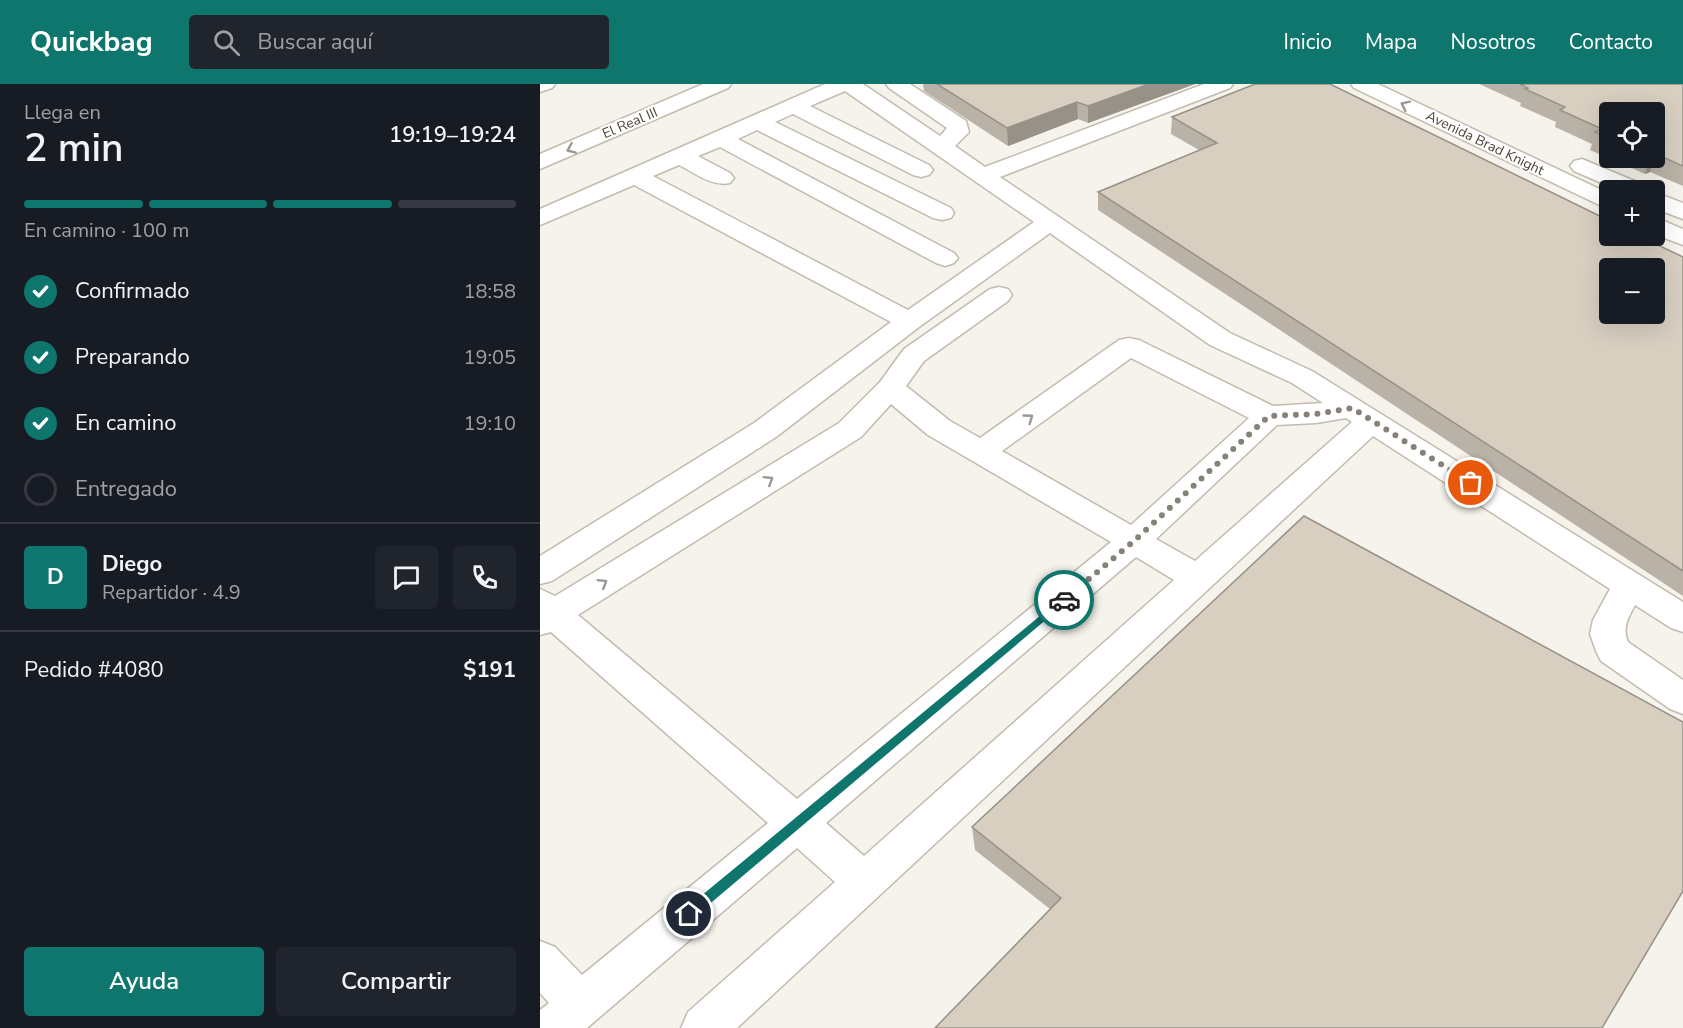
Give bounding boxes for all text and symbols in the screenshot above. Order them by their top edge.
search box [189,15,609,69]
text: Quickbag [30,23,153,61]
icon: search [210,26,243,59]
text: Buscar aquí [258,27,373,57]
text: Inicio [1284,28,1332,56]
text: Mapa [1365,28,1417,56]
text: Nosotros [1450,28,1536,56]
text: Contacto [1569,28,1653,56]
text: Llega en [24,99,101,126]
one-way arrow [1401,101,1412,113]
map controls [1599,102,1665,324]
button: locate [1599,102,1665,168]
street label: El Real III [599,103,661,143]
street label: Avenida Brad Knight [1423,106,1547,180]
text: 19:19–19:24 [389,120,516,150]
text: 2 min [24,122,123,175]
one-way arrow [566,142,577,154]
button: + [1599,180,1665,246]
text: En camino · 100 m [24,217,189,244]
button: − [1599,258,1665,324]
icon: check [24,275,57,308]
text: Confirmado [75,276,190,306]
text: 18:58 [463,278,516,305]
icon: check [24,341,57,374]
text: Preparando [75,342,190,372]
text: 19:05 [463,344,516,371]
icon: check [24,407,57,440]
text: En camino [75,408,176,438]
text: 19:10 [463,410,516,437]
one-way arrow [1022,414,1033,425]
pin [1445,457,1496,508]
icon: bag [1454,466,1487,499]
text: Entregado [75,474,177,504]
one-way arrow [763,476,773,488]
button: chat [375,546,438,609]
button: phone [453,546,516,609]
text: Diego [102,549,162,579]
text: D [47,562,64,592]
courier [1034,570,1094,630]
one-way arrow [597,578,607,590]
text: Repartidor · 4.9 [102,579,241,606]
icon: car [1048,584,1081,617]
text: Pedido #4080 [24,655,164,685]
text: $191 [463,655,516,685]
pin [663,888,714,939]
icon: home [672,897,705,930]
button: Ayuda [24,947,264,1016]
button: Compartir [276,947,516,1016]

